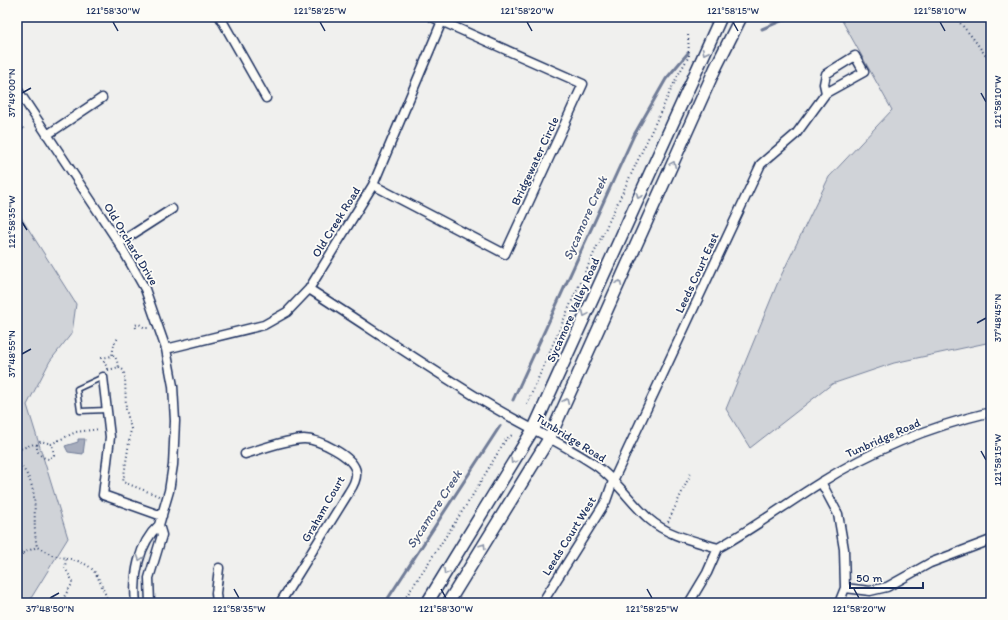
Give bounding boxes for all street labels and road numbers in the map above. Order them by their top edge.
street label: Bridgewater Circle [508,114,562,208]
street label: Old Creek Road [309,184,364,260]
street label: Old Orchard Drive [101,200,161,288]
street label: Leeds Court East [672,230,722,315]
street label: Sycamore Valley Road [544,255,603,365]
street label: Tunbridge Road [533,411,609,465]
street label: Tunbridge Road [843,415,923,461]
street label: Graham Court [298,473,348,544]
street label: Leeds Court West [539,494,599,578]

